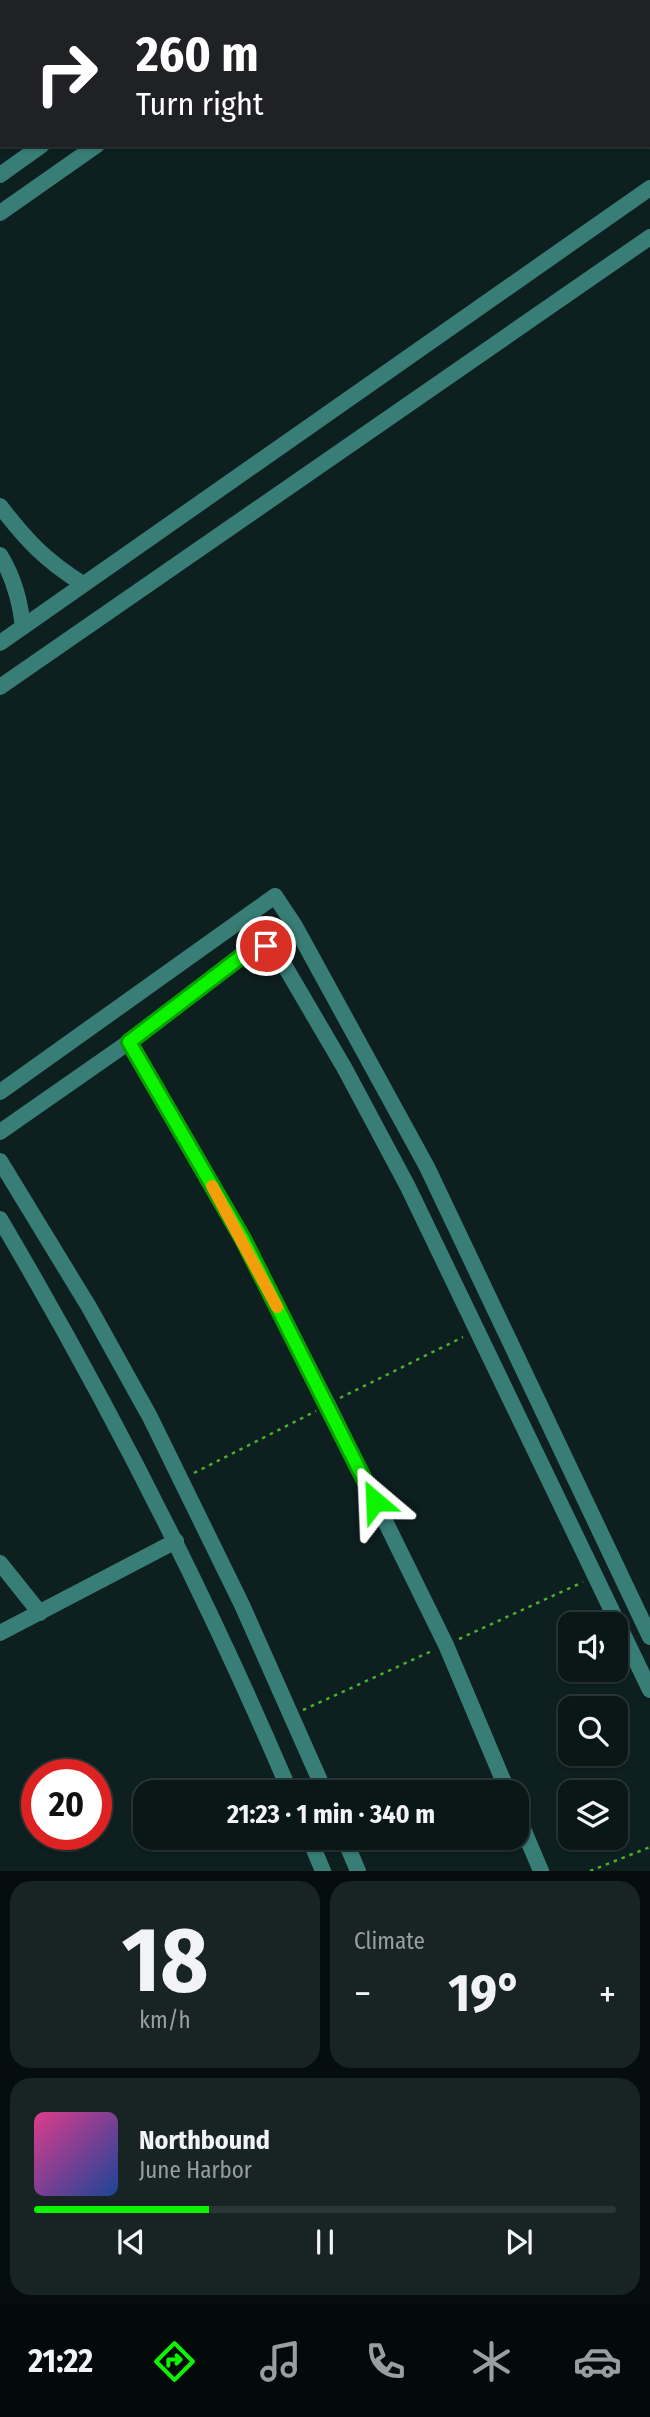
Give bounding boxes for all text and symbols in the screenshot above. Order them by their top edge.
text: 260 m [136,25,259,84]
icon: right [21,28,112,119]
text: Turn right [136,85,263,123]
pin [236,916,296,976]
icon: arrive [247,927,285,965]
position arrow [338,1464,412,1538]
map controls [558,1612,628,1850]
button: sound [558,1612,628,1682]
button: search [558,1696,628,1766]
speed limit sign: 20 [21,1759,112,1850]
button: layers [558,1780,628,1850]
text: 21:23 · 1 min · 340 m [227,1799,435,1830]
text: 18 [122,1906,208,2015]
text: Climate [354,1927,425,1955]
text: 19° [448,1962,522,2025]
text: − [354,1971,371,2017]
text: + [599,1971,616,2017]
text: km/h [139,2006,191,2034]
text: Northbound [139,2125,270,2156]
text: June Harbor [139,2156,252,2184]
icon: previous [112,2223,150,2261]
icon: pause [306,2223,344,2261]
icon: next [500,2223,538,2261]
icon: directions [150,2337,199,2386]
icon: music [256,2337,305,2386]
icon: phone [361,2337,410,2386]
icon: climate [467,2337,516,2386]
icon: car [573,2337,622,2386]
text: 21:22 [28,2342,93,2380]

